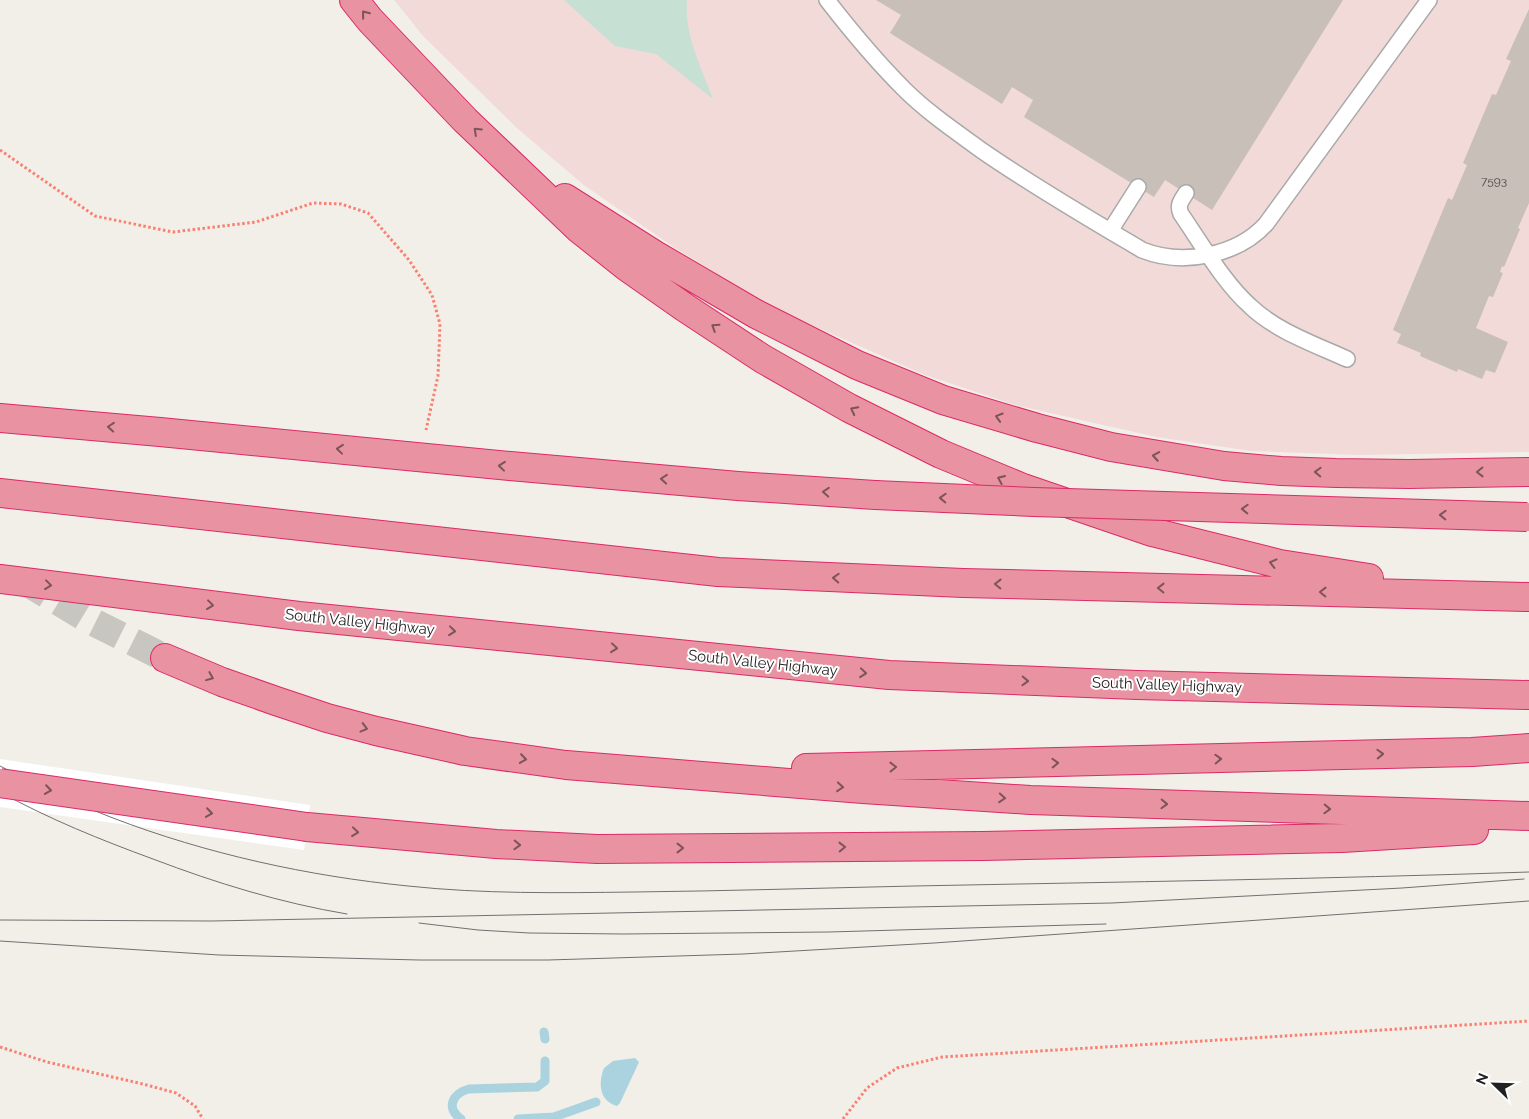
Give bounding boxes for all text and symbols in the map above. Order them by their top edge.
one-way arrow [361,10,370,19]
one-way arrow [473,128,482,137]
house number: 7593 [1481,174,1507,188]
one-way arrow [711,324,720,333]
one-way arrow [850,406,859,416]
one-way arrow [995,412,1003,422]
one-way arrow [107,422,115,433]
one-way arrow [336,444,344,455]
one-way arrow [1152,451,1161,461]
one-way arrow [498,460,506,471]
one-way arrow [1314,467,1322,478]
one-way arrow [1476,467,1484,478]
one-way arrow [660,474,668,485]
one-way arrow [997,475,1006,486]
one-way arrow [822,487,830,498]
one-way arrow [939,493,947,504]
one-way arrow [1241,503,1249,514]
one-way arrow [1439,509,1447,520]
one-way arrow [1269,558,1278,569]
one-way arrow [832,572,840,583]
one-way arrow [45,579,53,590]
one-way arrow [994,579,1002,589]
one-way arrow [1157,583,1164,593]
one-way arrow [1319,586,1327,597]
one-way arrow [206,599,214,610]
street label: South Valley Highway [284,605,436,639]
one-way arrow [449,625,457,636]
one-way arrow [610,642,618,653]
street label: South Valley Highway [687,646,839,680]
one-way arrow [859,667,867,678]
one-way arrow [205,671,214,681]
street label: South Valley Highway [1092,673,1242,697]
one-way arrow [1021,675,1029,686]
one-way arrow [359,722,368,732]
one-way arrow [1376,749,1384,760]
one-way arrow [520,753,528,764]
one-way arrow [1214,754,1222,764]
one-way arrow [1052,758,1060,768]
one-way arrow [890,762,897,772]
one-way arrow [836,781,844,792]
one-way arrow [44,784,53,794]
one-way arrow [998,793,1006,804]
one-way arrow [1160,799,1168,810]
one-way arrow [1323,804,1331,815]
one-way arrow [205,807,213,818]
one-way arrow [352,826,360,837]
one-way arrow [514,840,522,851]
one-way arrow [838,842,846,852]
one-way arrow [676,843,684,853]
north arrow [1469,1059,1519,1109]
text: N [1473,1071,1491,1087]

